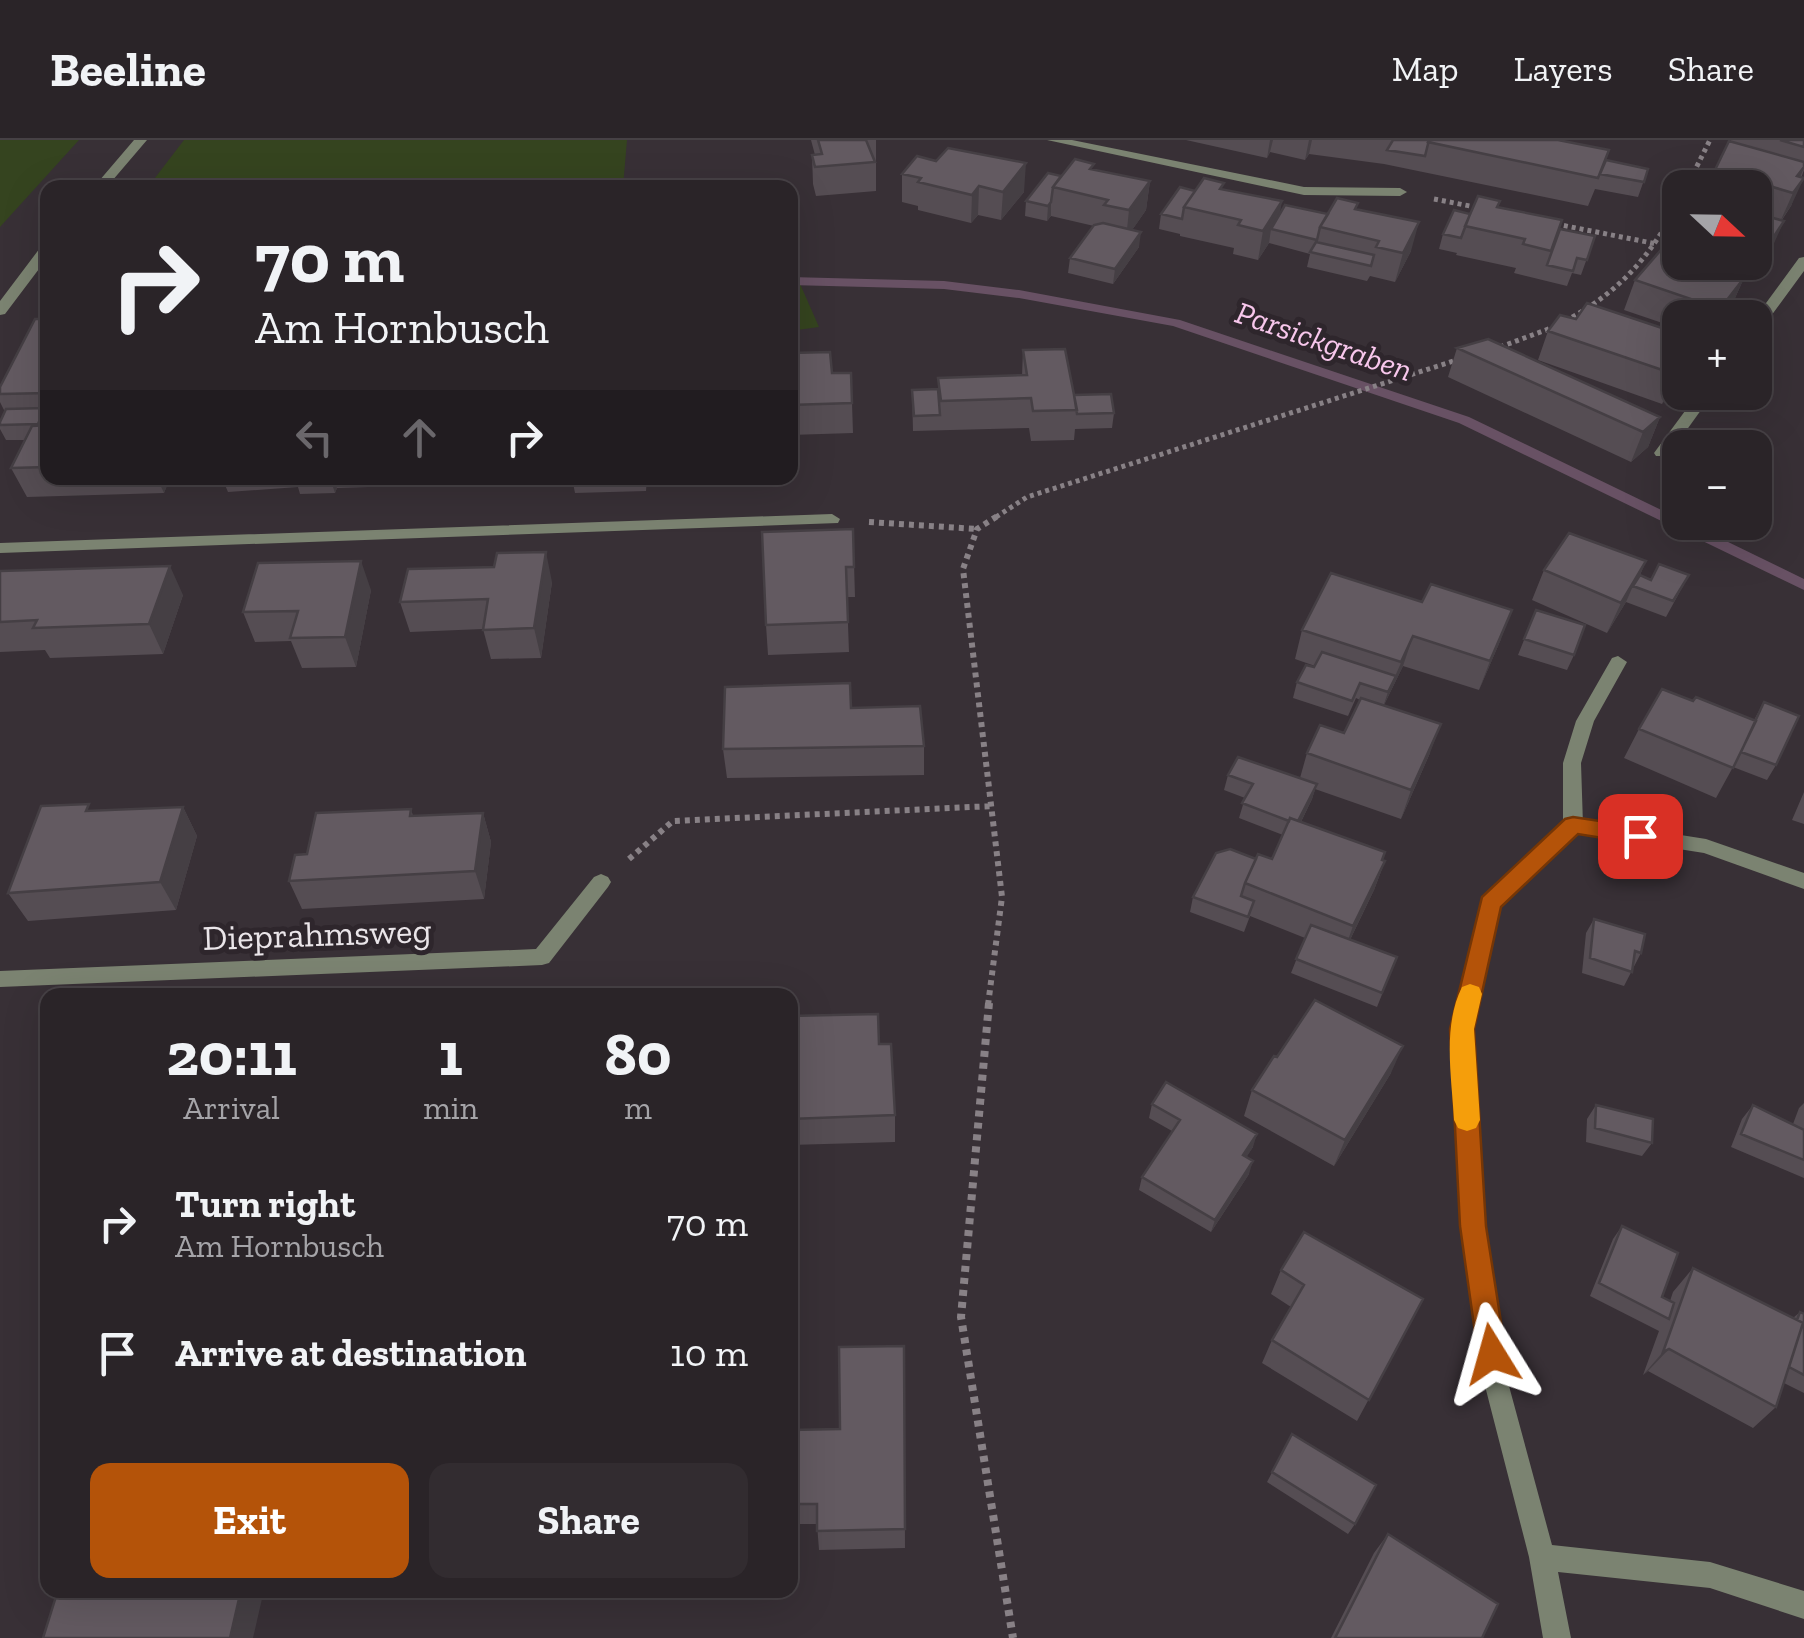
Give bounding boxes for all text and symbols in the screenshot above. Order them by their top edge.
text: Beeline [50,41,206,98]
text: Map [1392,48,1459,90]
text: Layers [1514,48,1613,90]
text: Share [1668,48,1754,90]
north arrow [1662,170,1772,280]
map controls [1662,170,1772,540]
text: 70 m [255,216,404,300]
icon: right [90,220,220,350]
water label: Parsickgraben [1231,293,1417,389]
button: + [1662,300,1772,410]
text: Am Hornbusch [255,301,549,355]
icon: left [287,410,342,465]
icon: ahead [392,410,447,465]
icon: right [497,410,552,465]
button: − [1662,430,1772,540]
pin [1598,794,1683,879]
icon: arrive [1613,809,1668,864]
street label: Dieprahmsweg [202,909,432,959]
text: 20:11 [167,1018,297,1090]
text: 1 [438,1018,463,1090]
text: 80 [605,1018,671,1090]
text: Arrival [183,1089,280,1127]
text: min [423,1089,478,1127]
text: m [624,1089,652,1127]
text: Turn right [175,1181,355,1227]
icon: right [90,1196,145,1251]
text: 70 m [667,1200,748,1246]
text: Am Hornbusch [175,1227,384,1265]
position arrow [1440,1302,1544,1406]
icon: arrive [90,1326,145,1381]
text: Arrive at destination [175,1330,526,1376]
text: 10 m [670,1330,748,1376]
button: Exit [90,1463,409,1578]
button: Share [429,1463,748,1578]

